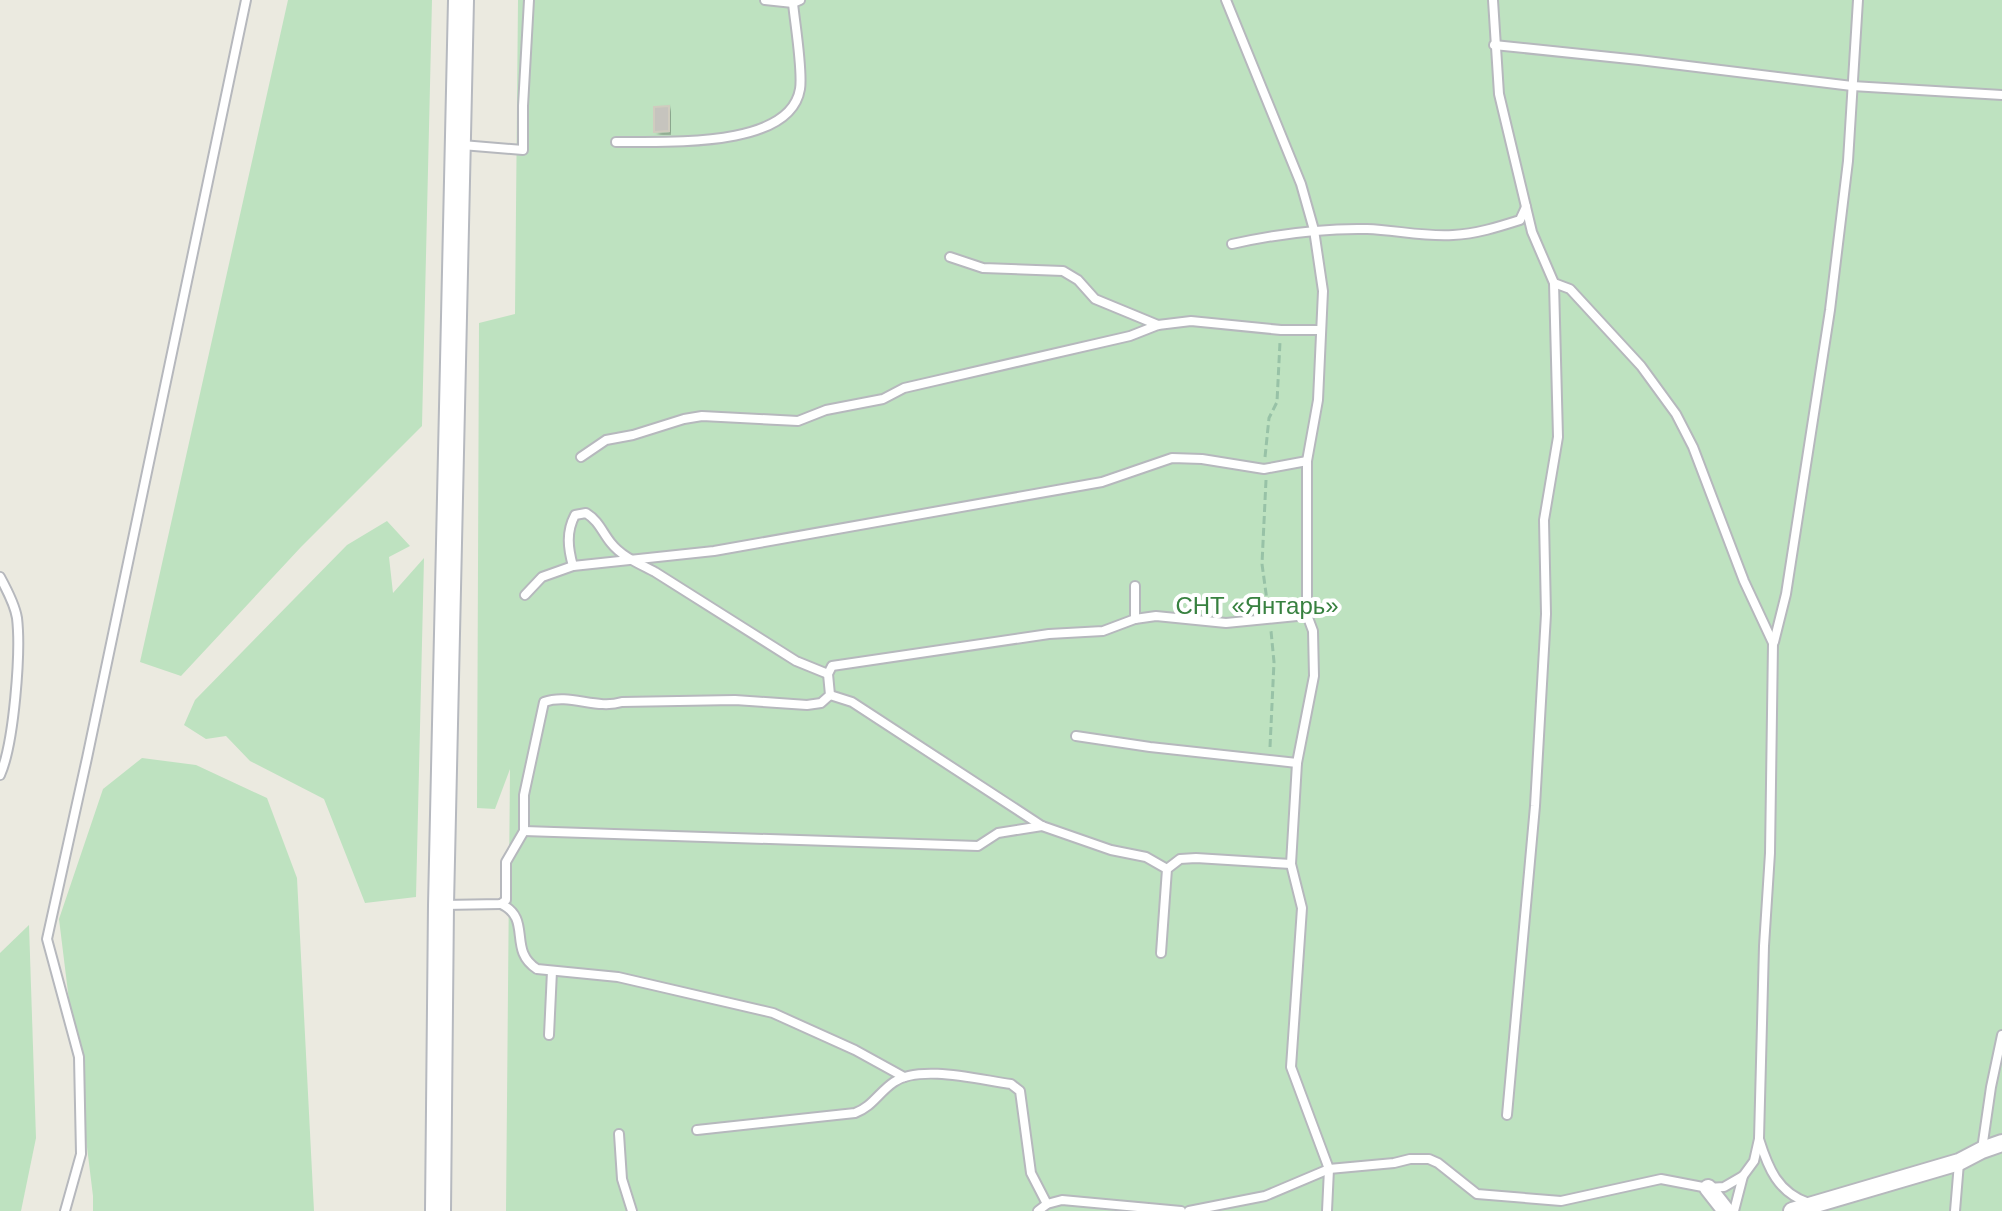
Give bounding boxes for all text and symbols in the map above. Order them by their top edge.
park label: СНТ «Янтарь» [1175,592,1339,619]

